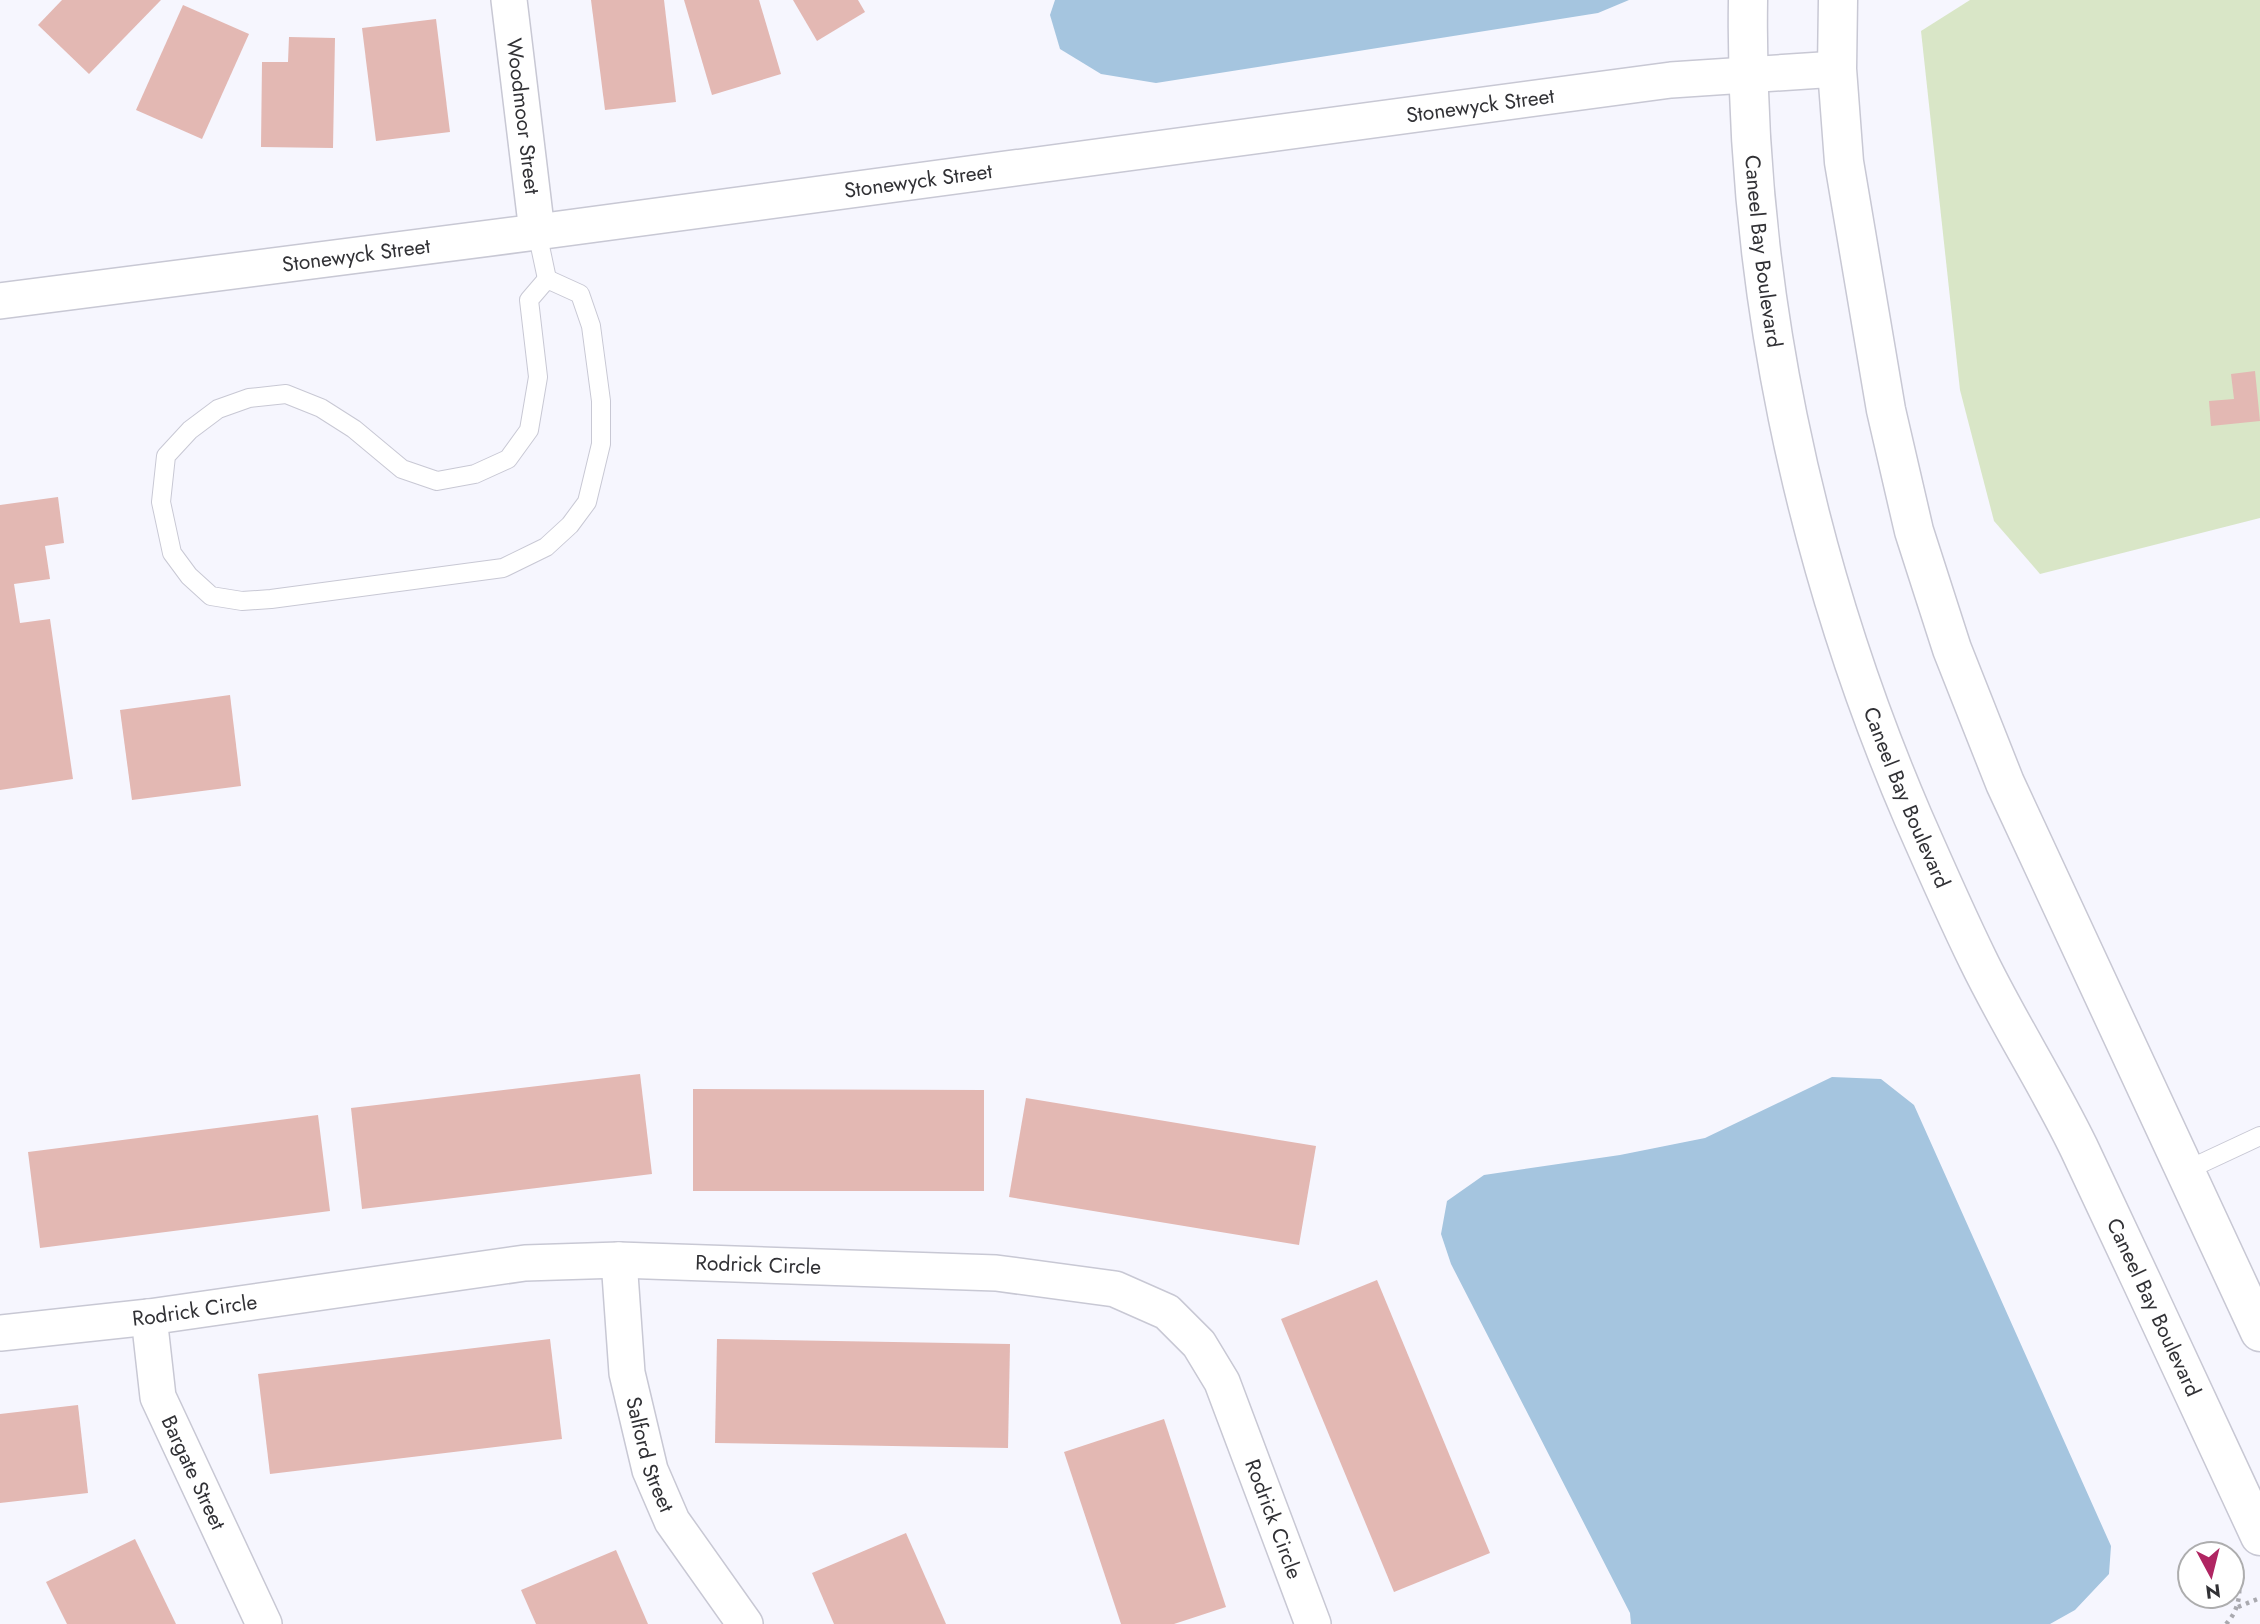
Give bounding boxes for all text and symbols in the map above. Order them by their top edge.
street label: Woodmoor Street [499,36,547,196]
street label: Stonewyck Street [1404,81,1556,130]
street label: Caneel Bay Boulevard [1737,154,1790,350]
street label: Stonewyck Street [842,156,994,206]
street label: Stonewyck Street [280,231,432,280]
street label: Caneel Bay Boulevard [1856,703,1958,893]
street label: Caneel Bay Boulevard [2099,1213,2208,1401]
street label: Rodrick Circle [695,1248,822,1282]
street label: Rodrick Circle [131,1287,259,1334]
street label: Salford Street [618,1394,682,1517]
street label: Bargate Street [154,1411,233,1535]
street label: Rodrick Circle [1237,1455,1310,1583]
north arrow [2176,1540,2246,1610]
text: N [2204,1577,2222,1606]

